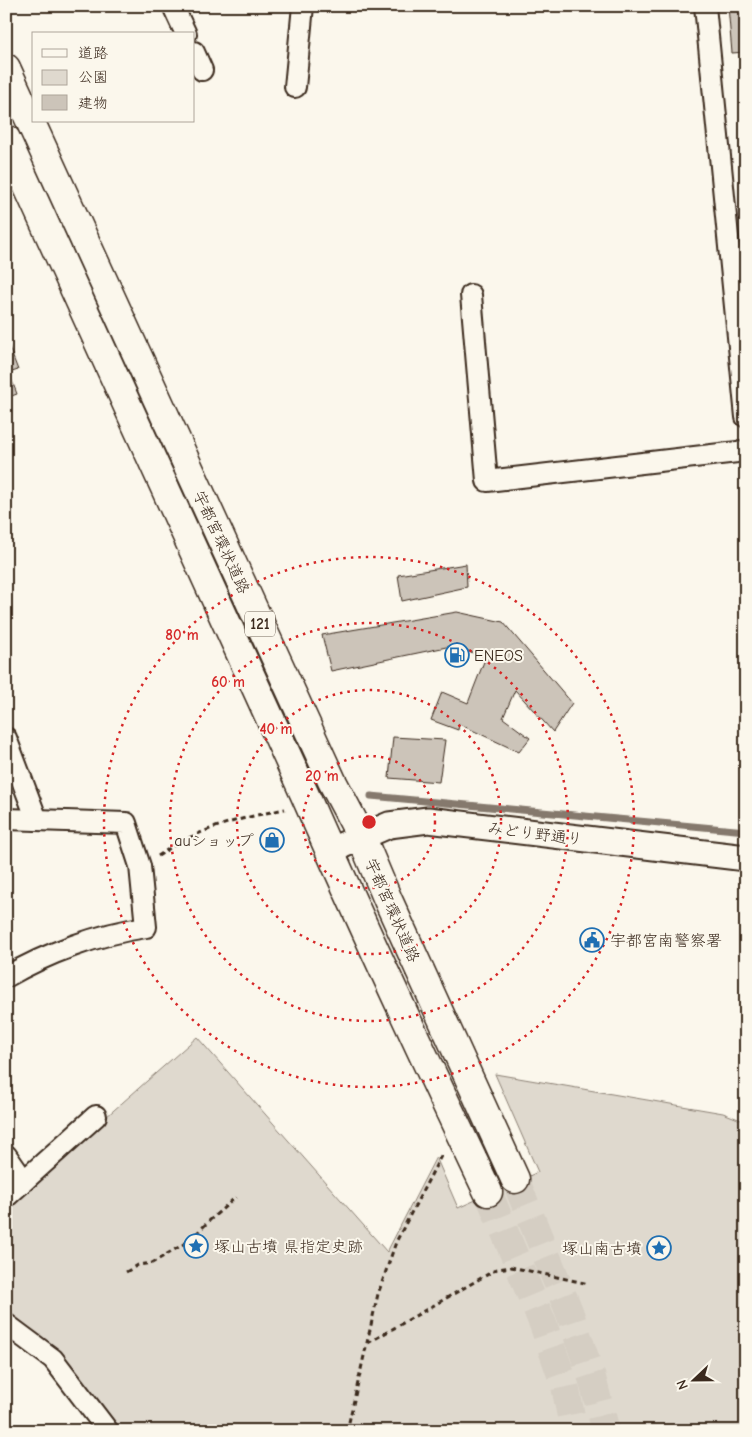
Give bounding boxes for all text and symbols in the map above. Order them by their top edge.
legend [32,32,195,122]
text: 道路 [78,44,108,62]
text: 公園 [78,68,108,86]
text: 建物 [78,94,108,112]
street label: 宇都宮環状道路 [189,488,253,597]
road number: 121 [245,612,275,636]
text: 80 m [165,626,199,644]
fuel station icon: ENEOS [444,642,470,668]
place label: ENEOS [474,647,523,665]
text: 60 m [211,673,245,691]
text: 40 m [260,720,293,738]
text: 20 m [305,767,339,785]
centre of rings [360,813,378,831]
street label: みどり野通り [486,819,584,849]
shop icon: auショップ [259,827,285,853]
place label: auショップ [174,832,254,850]
street label: 宇都宮環状道路 [361,856,423,965]
public building icon: 宇都宮南警察署 [579,927,605,953]
place label: 宇都宮南警察署 [610,932,722,950]
place icon: 塚山古墳 県指定史跡 [183,1233,209,1259]
place icon: 塚山南古墳 [646,1235,672,1261]
place label: 塚山古墳 県指定史跡 [214,1238,363,1256]
place label: 塚山南古墳 [562,1240,642,1258]
north arrow [670,1354,720,1404]
text: N [673,1377,692,1392]

